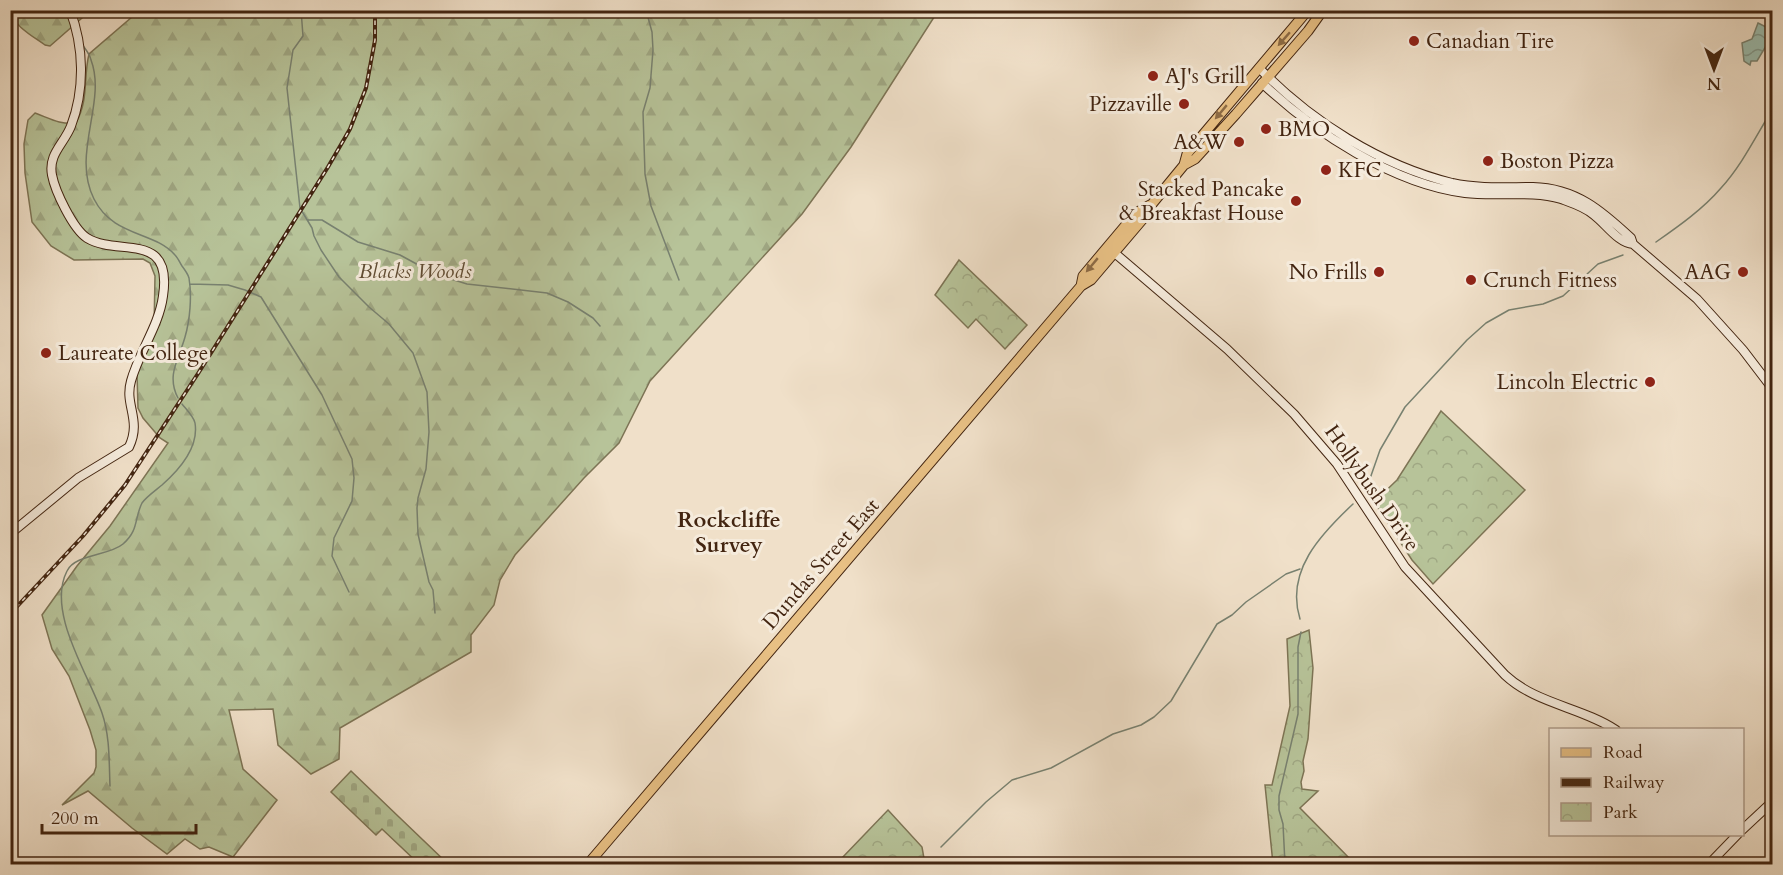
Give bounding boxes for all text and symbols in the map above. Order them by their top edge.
place label: Canadian Tire [1426,27,1554,56]
one-way arrow [1278,31,1291,46]
marker: Canadian Tire [1407,34,1421,48]
north arrow [1684,39,1744,99]
place label: AJ's Grill [1165,62,1245,91]
marker: AJ's Grill [1146,69,1160,83]
text: N [1707,72,1721,94]
place label: Pizzaville [1089,90,1172,119]
marker: Pizzaville [1177,97,1191,111]
one-way arrow [1215,104,1228,119]
place label: BMO [1278,115,1330,144]
marker: BMO [1259,122,1273,136]
place label: A&W [1173,128,1228,157]
marker: A&W [1232,135,1246,149]
place label: Boston Pizza [1500,147,1614,176]
marker: Boston Pizza [1481,154,1495,168]
place label: KFC [1338,156,1382,185]
marker: KFC [1319,163,1333,177]
place label: Stacked Pancake & Breakfast House [1119,175,1284,228]
marker: Stacked Pancake & Breakfast House [1289,194,1303,208]
park label: Blacks Woods [358,257,472,286]
one-way arrow [1086,257,1099,272]
place label: No Frills [1289,258,1367,287]
place label: AAG [1684,258,1731,287]
marker: No Frills [1372,265,1386,279]
marker: AAG [1736,265,1750,279]
place label: Crunch Fitness [1483,266,1617,295]
marker: Crunch Fitness [1464,273,1478,287]
place label: Laureate College [58,339,208,368]
marker: Laureate College [39,346,53,360]
place label: Lincoln Electric [1496,368,1638,397]
marker: Lincoln Electric [1643,375,1657,389]
street label: Hollybush Drive [1318,419,1426,557]
street label: Dundas Street East [756,492,886,636]
district label: Rockcliffe Survey [677,505,781,560]
legend [1549,728,1744,836]
text: Road [1603,740,1643,765]
text: Railway [1603,770,1665,795]
scale bar [42,797,196,835]
text: Park [1603,800,1638,825]
text: 200 m [51,806,99,831]

